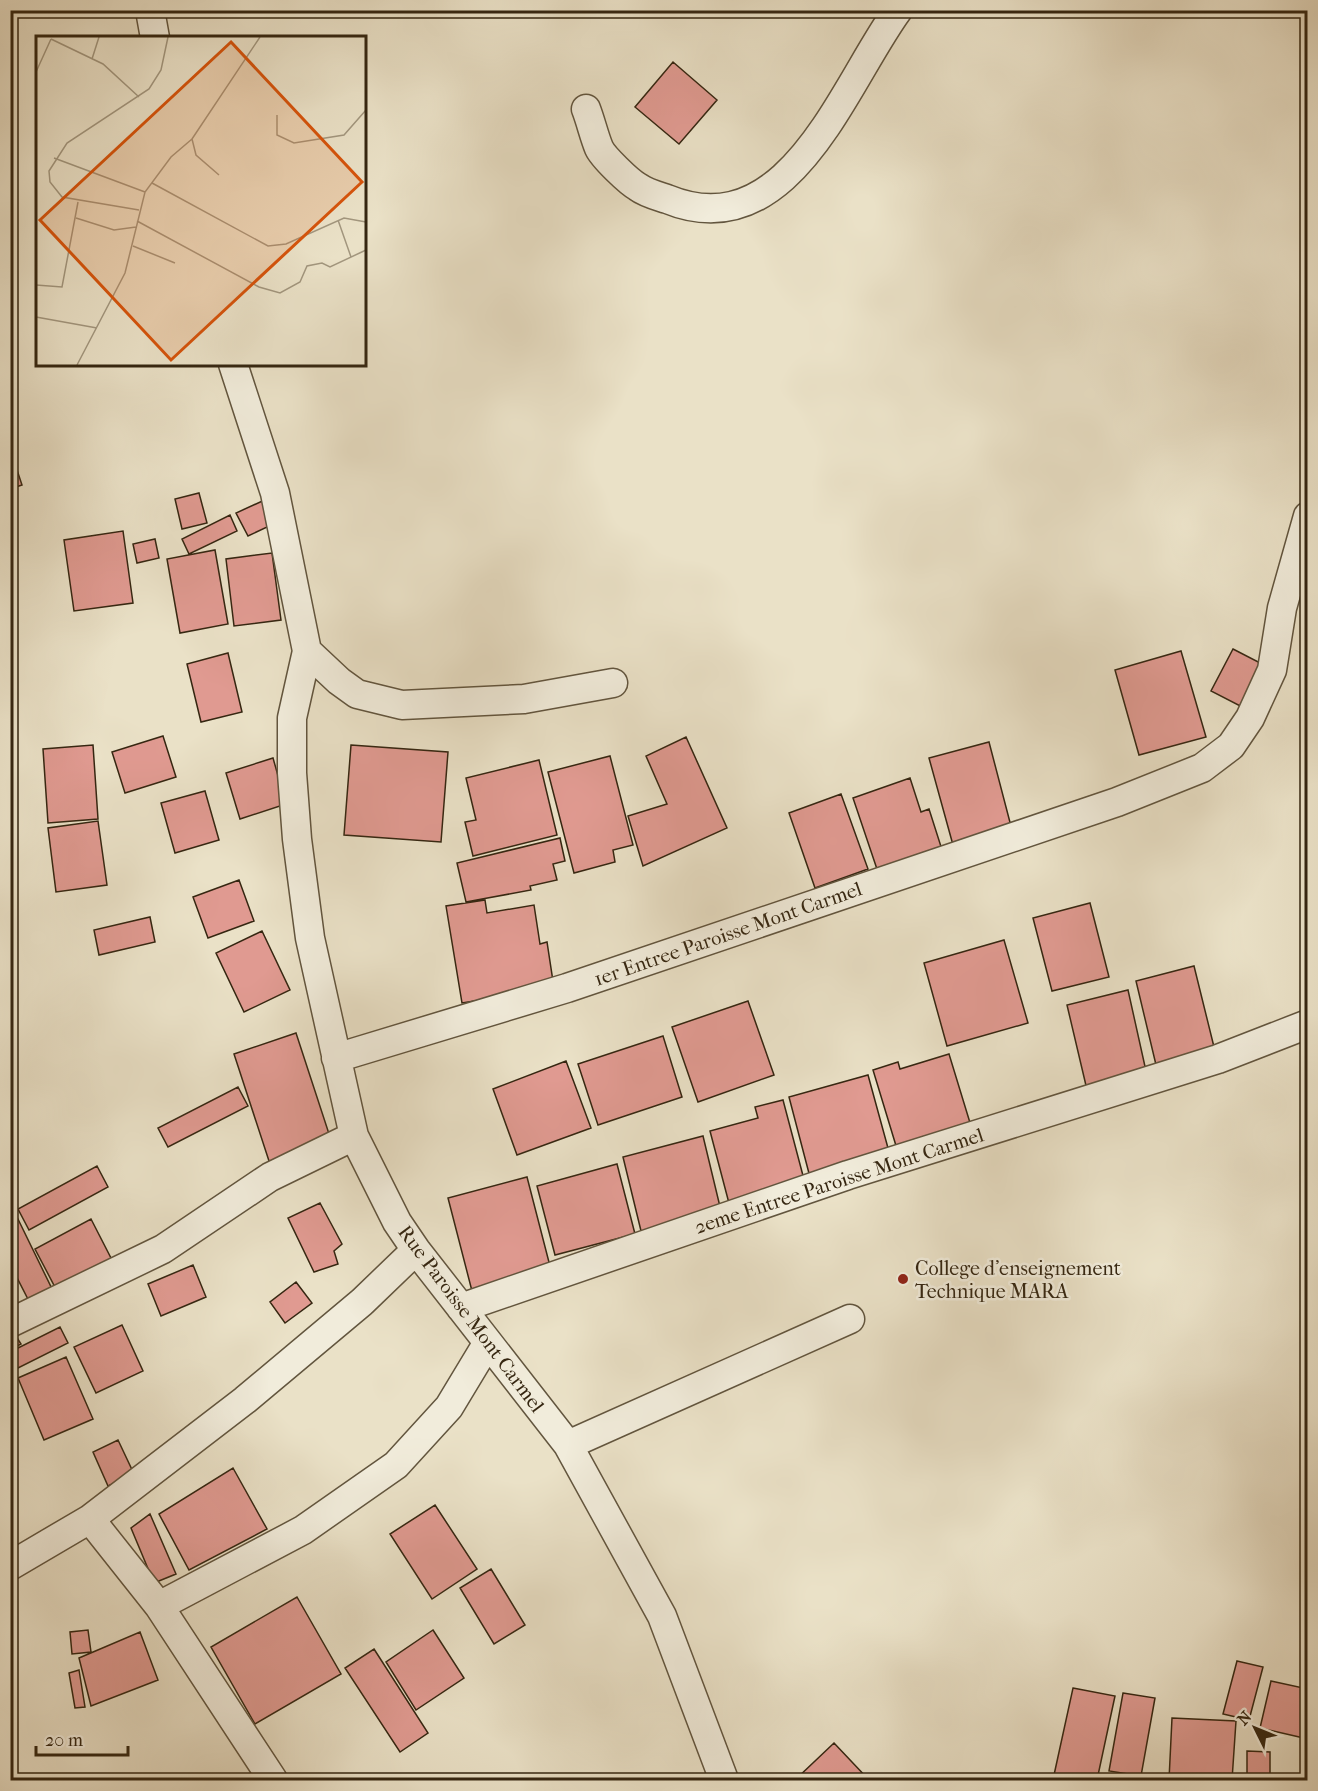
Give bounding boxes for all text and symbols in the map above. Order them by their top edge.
inset map [36,36,366,366]
street label: 1er Entree Paroisse Mont Carmel [591,877,865,991]
street label: 2eme Entree Paroisse Mont Carmel [692,1123,987,1239]
street label: Rue Paroisse Mont Carmel [393,1221,549,1417]
place label: College d'enseignement Technique MARA [915,1257,1121,1303]
marker: College d'enseignement Technique MARA [896,1272,910,1286]
north arrow [1225,1698,1285,1758]
text: N [1233,1707,1256,1729]
scale bar [36,1719,128,1757]
text: 20 m [45,1730,83,1751]

